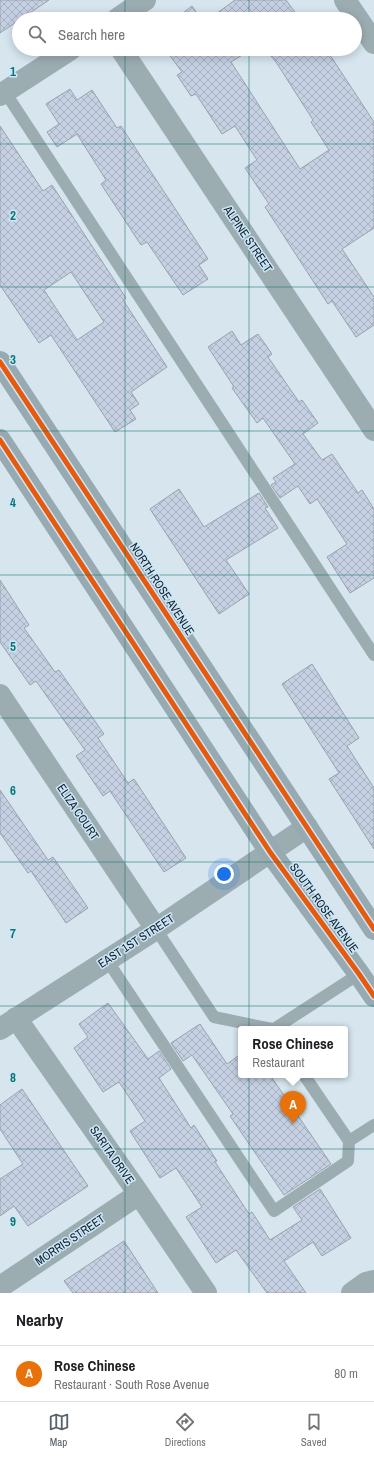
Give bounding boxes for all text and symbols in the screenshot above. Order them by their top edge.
search box [12,12,362,56]
icon: search [26,23,48,45]
text: Search here [58,24,125,45]
text: 1 [10,63,16,80]
street label: ALPINE STREET [219,202,276,275]
text: 2 [10,207,16,224]
text: 3 [10,351,16,368]
text: 4 [10,494,16,511]
street label: NORTH ROSE AVENUE [126,540,198,638]
text: 5 [10,638,16,655]
street label: ELIZA COURT [53,781,103,843]
text: 6 [10,782,16,799]
street label: SOUTH ROSE AVENUE [286,860,362,956]
your location [214,864,234,884]
street label: EAST 1ST STREET [95,910,177,972]
text: 7 [10,925,16,942]
popup [238,1026,348,1078]
text: Rose Chinese [252,1033,334,1054]
text: Restaurant [252,1054,304,1071]
text: 8 [10,1069,16,1086]
pin: A [280,1091,306,1124]
street label: SARITA DRIVE [86,1123,138,1187]
street label: MORRIS STREET [32,1211,108,1269]
text: 9 [10,1213,16,1230]
text: Nearby [16,1308,63,1331]
text: Rose Chinese [54,1355,135,1376]
text: A [25,1365,33,1382]
text: 80 m [334,1365,358,1382]
text: Restaurant · South Rose Avenue [54,1376,209,1393]
tab: Map [48,1411,70,1449]
tab: Directions [165,1411,206,1449]
tab: Saved [301,1411,326,1449]

